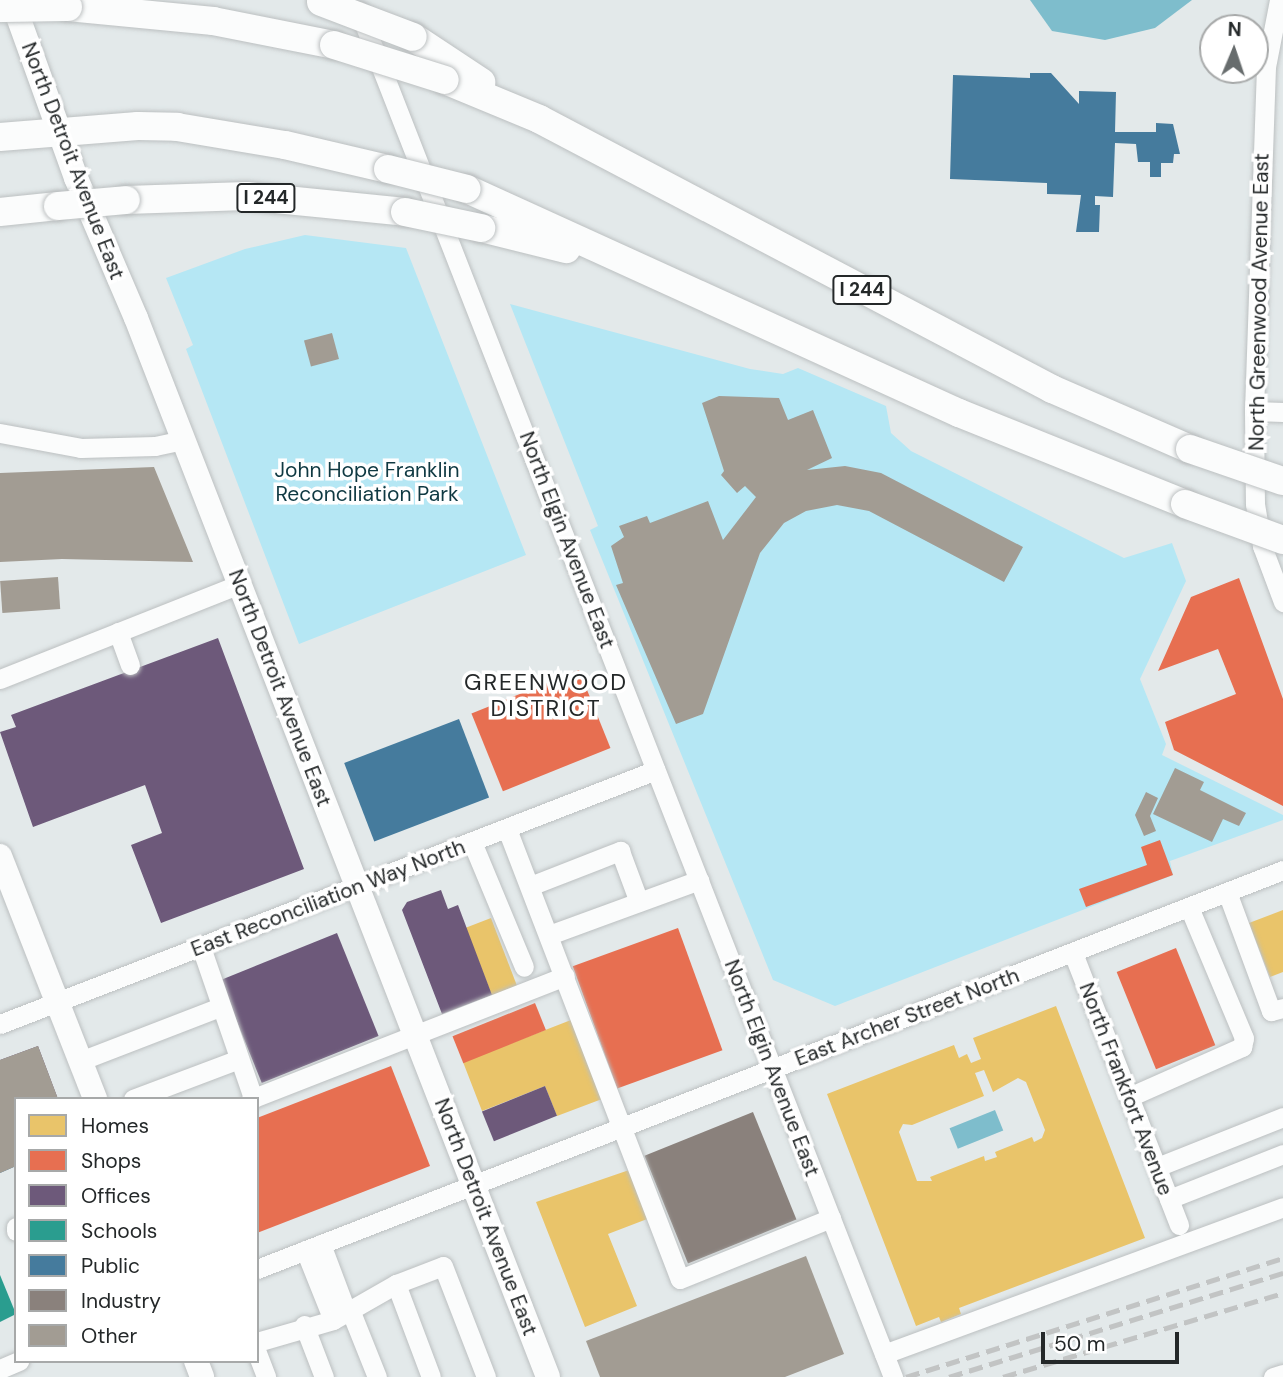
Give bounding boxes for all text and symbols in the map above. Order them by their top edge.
north arrow [1199,14,1269,84]
text: N [1227,17,1242,42]
street label: North Detroit Avenue East [16,39,130,283]
street label: North Greenwood Avenue East [1244,153,1274,451]
road number: I 244 [236,182,296,214]
road number: I 244 [832,274,892,306]
street label: North Elgin Avenue East [514,428,620,652]
park label: John Hope Franklin Reconciliation Park [275,457,459,507]
street label: North Detroit Avenue East [223,566,337,810]
district label: GREENWOOD DISTRICT [465,668,627,722]
street label: East Reconciliation Way North [187,834,469,962]
street label: North Elgin Avenue East [719,956,825,1180]
street label: East Archer Street North [791,963,1023,1071]
street label: North Frankfort Avenue [1074,979,1178,1199]
street label: North Detroit Avenue East [429,1095,543,1339]
legend [14,1097,259,1363]
text: Homes [81,1112,149,1140]
text: Shops [81,1147,141,1175]
text: Offices [81,1182,151,1210]
text: Schools [81,1217,157,1245]
text: Public [81,1252,140,1280]
text: Industry [81,1287,161,1315]
scale bar [1045,1318,1183,1362]
text: Other [81,1322,137,1350]
text: 50 m [1054,1330,1105,1358]

